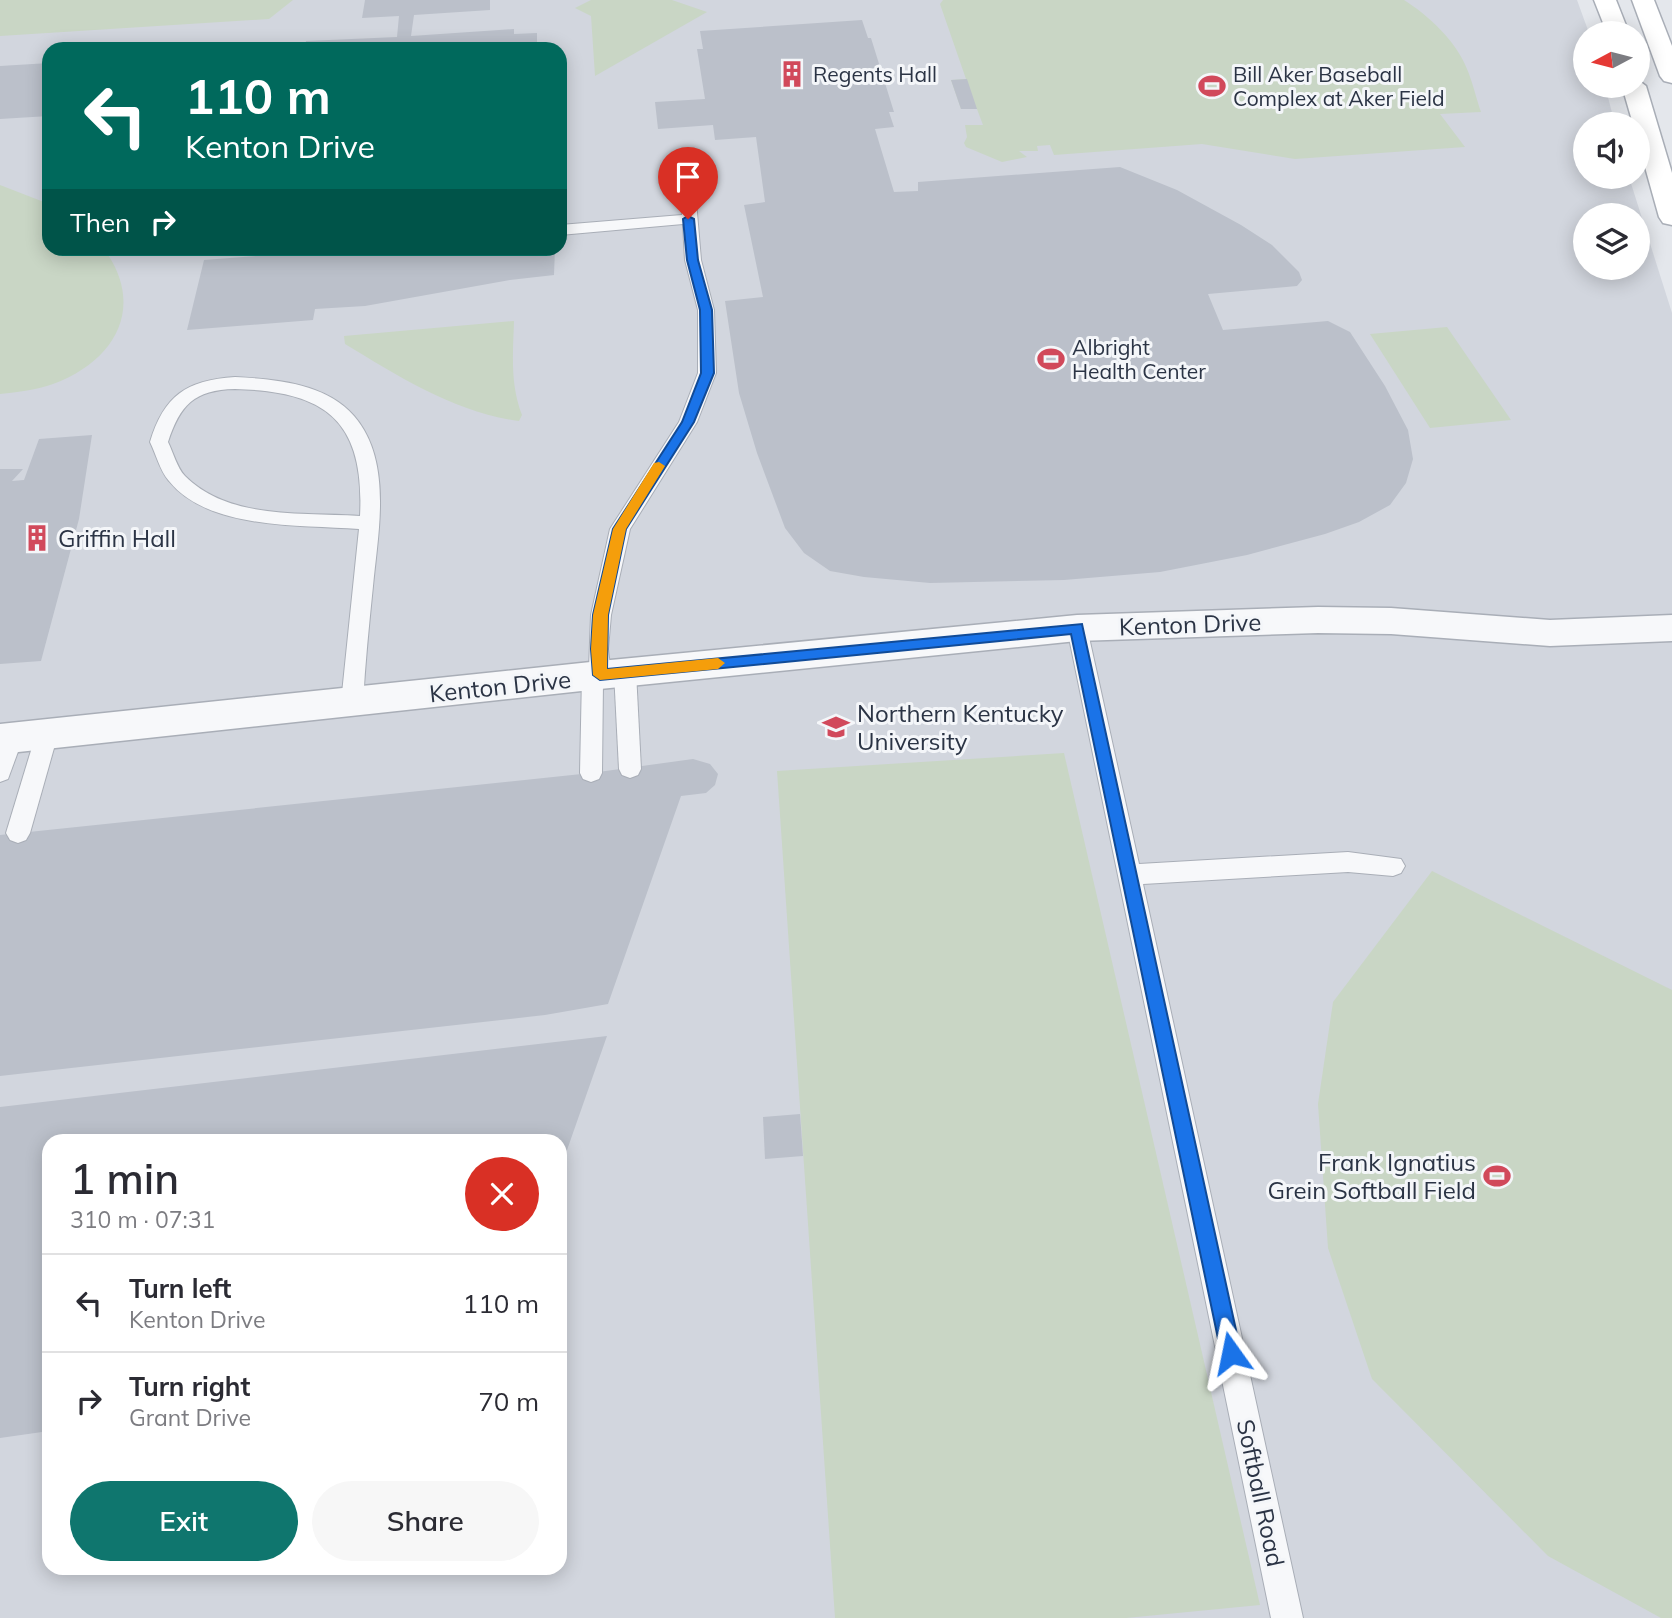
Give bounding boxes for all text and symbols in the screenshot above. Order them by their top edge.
north arrow [1573,21,1650,98]
map controls [1573,21,1650,280]
building icon: Regents Hall [777,59,807,89]
place label: Regents Hall [813,61,937,87]
place label: Bill Aker Baseball Complex at Aker Field [1233,61,1444,111]
text: 110 m [185,65,331,126]
icon: left [70,70,161,161]
sports icon: Bill Aker Baseball Complex at Aker Field [1197,71,1227,101]
button: sound [1573,112,1650,189]
text: Kenton Drive [185,126,375,166]
pin [658,147,718,219]
icon: arrive [669,158,707,196]
icon: right [144,203,182,241]
button: layers [1573,203,1650,280]
text: Then [70,206,130,239]
place label: Albright Health Center [1072,334,1206,384]
sports icon: Albright Health Center [1036,344,1066,374]
building icon: Griffin Hall [22,523,52,553]
place label: Griffin Hall [58,523,176,553]
street label: Kenton Drive [1118,607,1262,641]
street label: Kenton Drive [428,664,572,708]
place label: Northern Kentucky University [857,698,1064,756]
school or university icon: Northern Kentucky University [821,712,851,742]
place label: Frank Ignatius Grein Softball Field [1267,1147,1476,1205]
text: 1 min [70,1152,179,1205]
button: close [465,1157,539,1231]
sports icon: Frank Ignatius Grein Softball Field [1482,1161,1512,1191]
text: 310 m · 07:31 [70,1205,215,1234]
text: Turn left [129,1272,231,1305]
icon: left [70,1284,108,1322]
text: 110 m [463,1287,539,1320]
text: Kenton Drive [129,1305,265,1334]
position arrow [1194,1316,1268,1390]
text: Turn right [129,1370,250,1403]
icon: right [70,1382,108,1420]
text: 70 m [478,1385,539,1418]
text: Grant Drive [129,1403,251,1432]
street label: Softball Road [1231,1417,1291,1569]
button: Exit [70,1481,298,1561]
button: Share [312,1481,539,1561]

